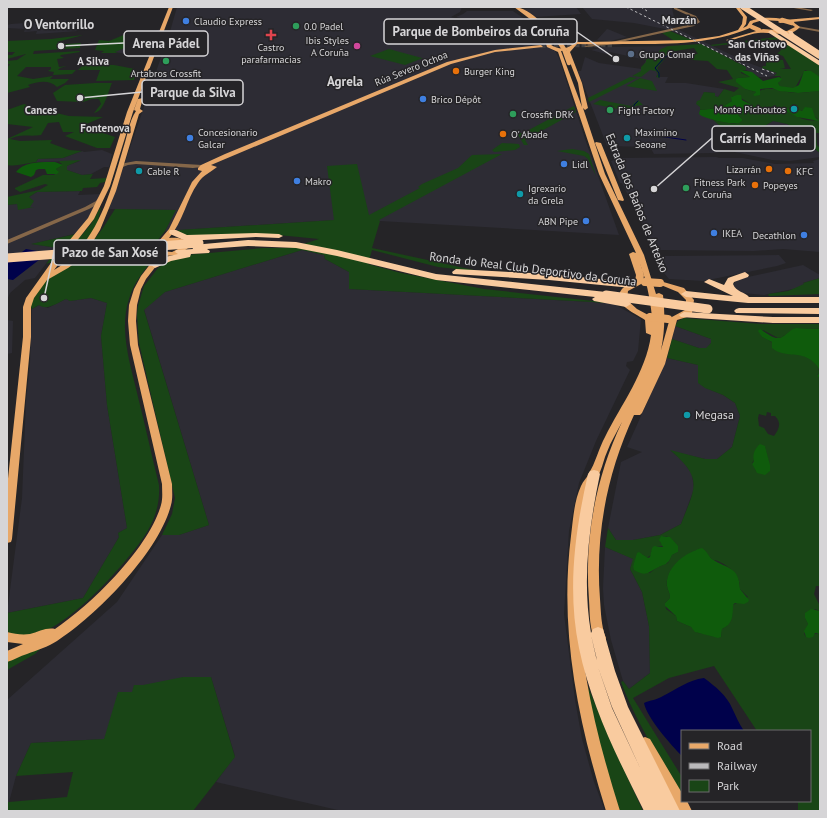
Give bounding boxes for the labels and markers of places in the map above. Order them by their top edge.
place label: Claudio Express [194,15,262,28]
marker: Claudio Express [181,16,191,26]
callout: Parque de Bombeiros da Coruña [384,19,577,44]
place label: 0.0 Padel [304,20,343,33]
marker: 0.0 Padel [291,21,301,31]
marker: Castro parafarmacias [266,30,276,40]
callout: Arena Pádel [124,31,208,56]
place label: Ibis Styles A Coruña [306,34,349,59]
place label: Castro parafarmacias [241,41,301,66]
marker: Ibis Styles A Coruña [352,41,362,51]
place label: Grupo Comar [639,48,695,61]
marker: Grupo Comar [626,49,636,59]
marker: Artabros Crossfit [161,56,171,66]
place label: Burger King [464,65,515,78]
marker: Burger King [451,66,461,76]
place label: Artabros Crossfit [131,67,202,80]
callout: Parque da Silva [142,80,243,105]
place label: Brico Dépôt [431,93,482,106]
marker: Brico Dépôt [418,94,428,104]
place label: Monte Pichoutos [714,103,786,116]
place label: Fight Factory [618,104,674,117]
marker: Monte Pichoutos [789,104,799,114]
marker: Fight Factory [605,105,615,115]
place label: Crossfit DRK [521,108,574,121]
marker: Crossfit DRK [508,109,518,119]
place label: Concesionario Galcar [198,126,258,151]
place label: Maximino Seoane [635,126,677,151]
callout: Carrís Marineda [712,126,815,151]
place label: O' Abade [511,128,548,141]
marker: O' Abade [498,129,508,139]
marker: Concesionario Galcar [185,133,195,143]
marker: Maximino Seoane [622,133,632,143]
place label: Lidl [572,158,588,171]
marker: Lidl [559,159,569,169]
place label: Lizarrán [726,163,761,176]
marker: Lizarrán [764,164,774,174]
place label: Cable R [147,165,180,178]
place label: KFC [796,165,813,178]
marker: Cable R [134,166,144,176]
marker: KFC [783,166,793,176]
place label: Makro [305,175,331,188]
marker: Makro [292,176,302,186]
place label: Fitness Park A Coruña [694,176,745,201]
place label: Popeyes [763,179,798,192]
marker: Popeyes [750,180,760,190]
place label: Igrexario da Grela [528,182,566,207]
marker: Fitness Park A Coruña [681,183,691,193]
marker: Igrexario da Grela [515,189,525,199]
place label: ABN Pipe [538,215,578,228]
marker: ABN Pipe [581,216,591,226]
place label: IKEA [722,227,742,240]
marker: IKEA [709,228,719,238]
place label: Decathlon [752,229,796,242]
marker: Decathlon [799,230,809,240]
callout: Pazo de San Xosé [54,240,167,265]
place label: Megasa [695,407,734,422]
marker: Megasa [682,410,692,420]

